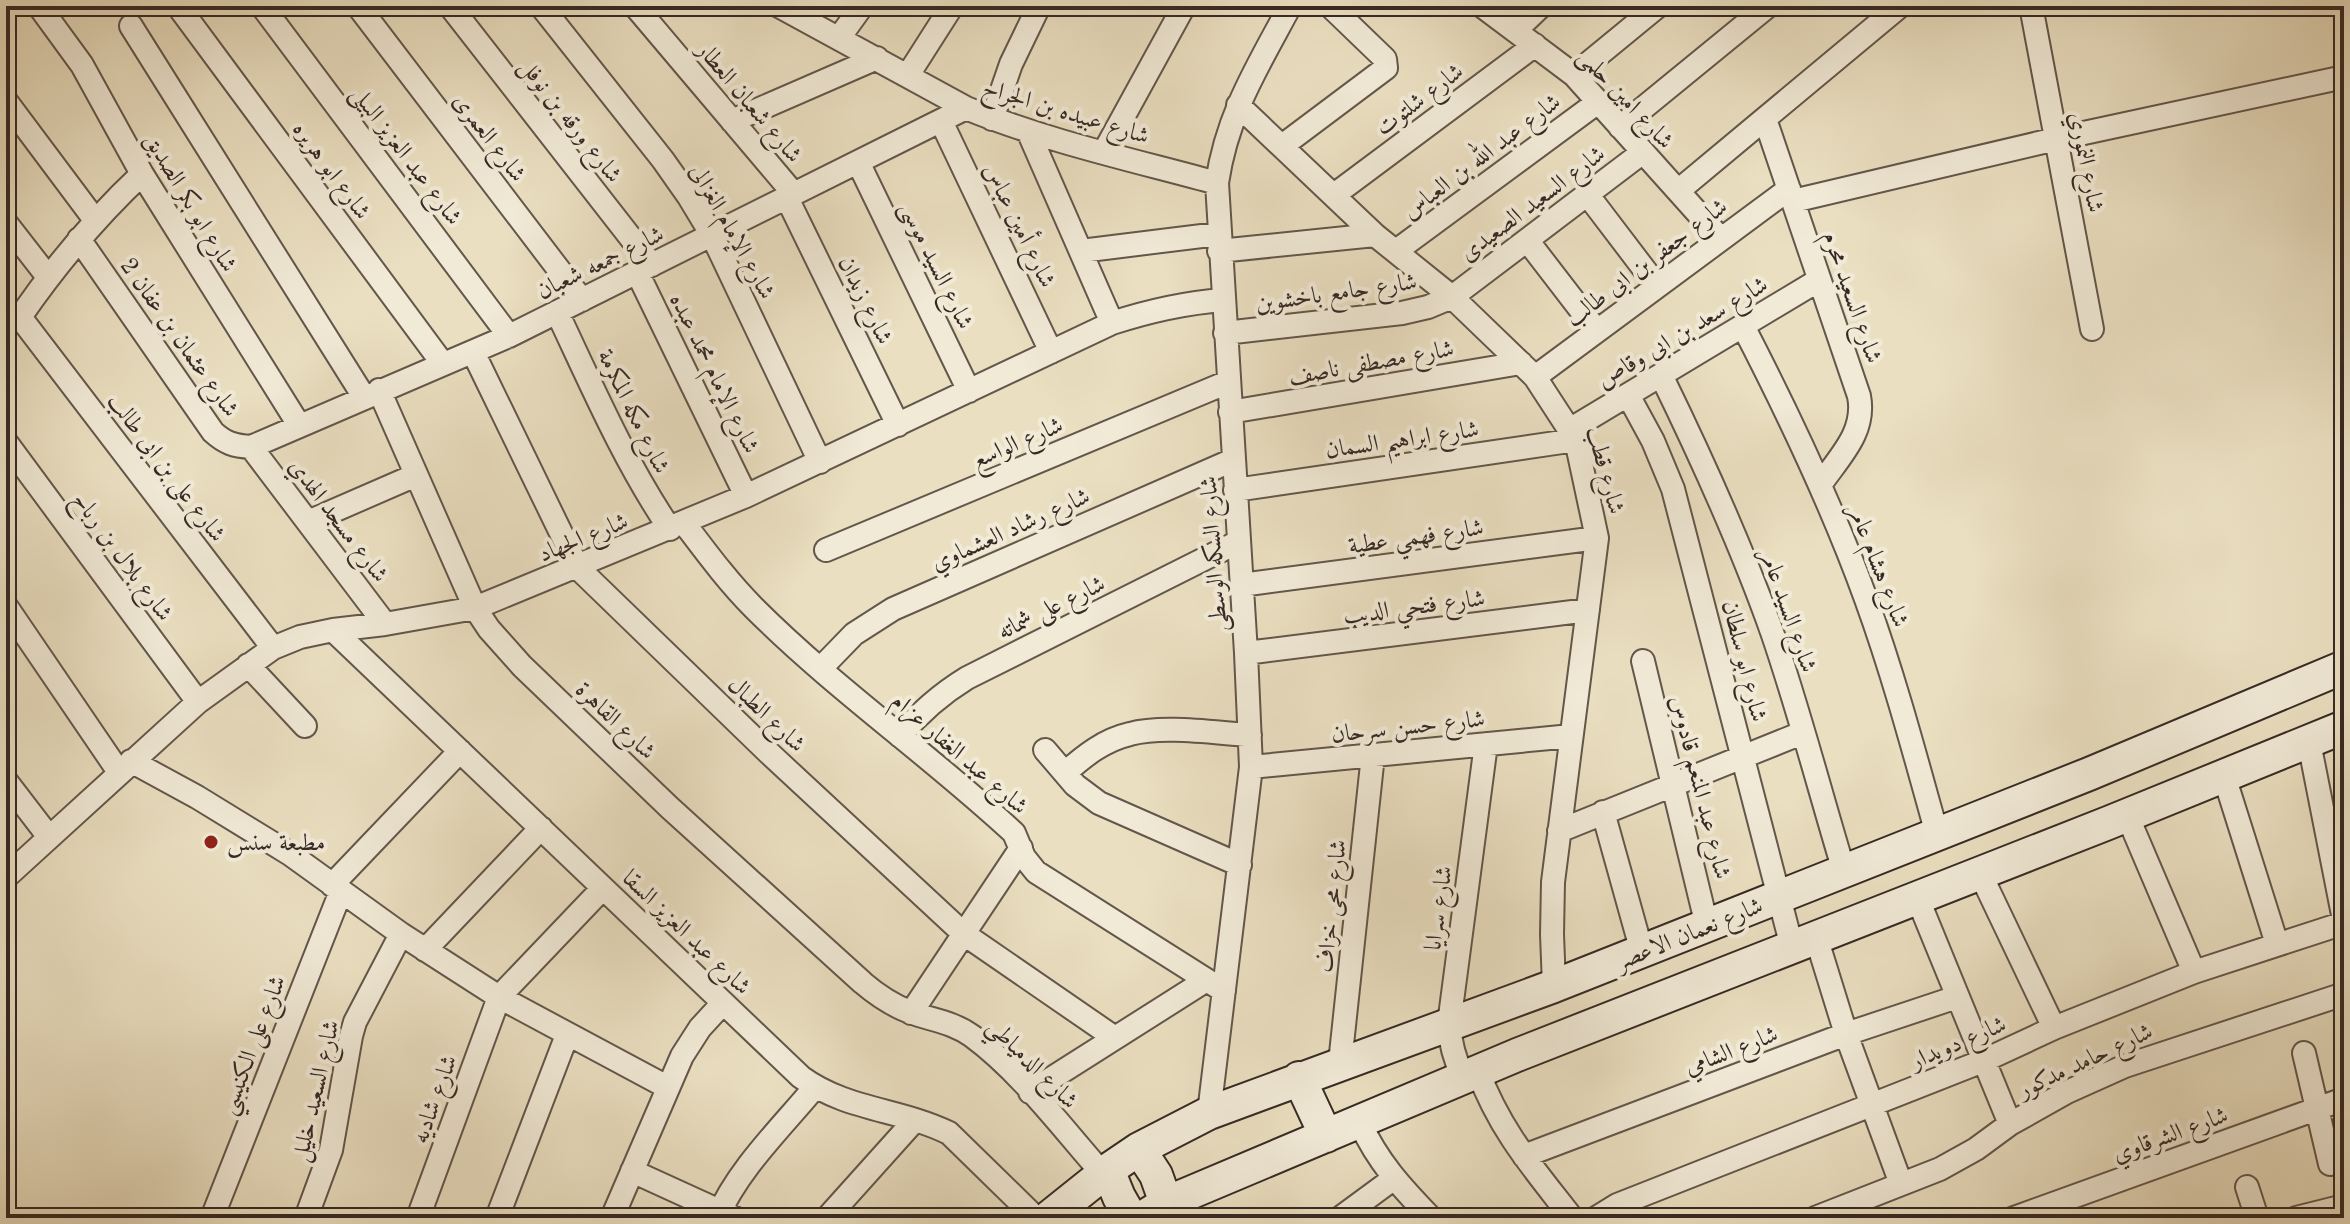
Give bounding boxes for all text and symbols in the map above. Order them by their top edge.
street label: شارع شعبان العطار [685,37,806,172]
street label: شارع امين حلمى [1568,44,1677,158]
street label: شارع ورقه بن نوفل [509,55,625,192]
street label: شارع شلتوت [1372,60,1472,146]
street label: شارع عبيده بن الجراح [977,76,1152,156]
street label: شارع عبد العزيز البيلى [341,82,465,234]
street label: شارع عبد الله بن العباس [1393,83,1569,230]
street label: شارع العمرى [443,89,529,191]
street label: شارع النموري [2058,110,2107,216]
street label: شارع ابو هريره [282,118,374,228]
street label: شارع ابو بكر الصديق [133,128,242,280]
street label: شارع السعيد الصعيدى [1456,142,1614,272]
street label: شارع أمين عباس [972,157,1065,294]
street label: شارع الإمام الغزالى [678,160,778,307]
street label: شارع جعفر بن ابى طالب [1562,195,1736,337]
street label: شارع السيد موسى [889,198,976,336]
street label: شارع جمعه شعبان [534,223,671,310]
street label: شارع السعيد محرم [1811,229,1885,369]
street label: شارع زيدان [827,253,896,351]
street label: شارع عثمان بن عفان 2 [110,254,242,425]
street label: شارع جامع باخشوين [1254,271,1420,325]
street label: شارع سعد بن ابى وقاص [1594,273,1776,399]
street label: شارع الإمام محمد عبده [658,290,762,461]
street label: شارع مصطفى ناصف [1287,338,1457,396]
street label: شارع مكه المكرمة [586,345,674,480]
street label: شارع على بن ابى طالب [97,389,229,551]
street label: شارع الواسع [969,414,1070,481]
street label: شارع ابراهيم السمان [1324,418,1482,474]
street label: شارع قطب [1575,424,1627,519]
street label: شارع مسجد الهدي [278,455,392,591]
street label: شارع السكه الوسطى [1196,475,1238,633]
street label: شارع رشاد العشماوي [928,485,1096,582]
street label: شارع بلال بن رباح [61,488,176,630]
street label: شارع هشام عامر [1836,501,1912,633]
street label: شارع الجهاد [535,510,634,573]
street label: شارع فهمي عطية [1347,517,1487,568]
street label: شارع السيد عامر [1749,545,1820,678]
street label: شارع على شماته [994,573,1112,650]
street label: شارع فتحي الديب [1342,587,1488,638]
street label: شارع ابو سلطان [1711,598,1770,726]
street label: شارع الطبال [718,673,809,762]
street label: شارع القاهرة [566,678,659,769]
street label: شارع عبد الغفار عزام [881,689,1031,825]
street label: شارع عبد المنعم قادوس [1657,693,1733,884]
street label: شارع حسن سرحان [1330,708,1487,754]
place label: مطبعة سنس [227,832,325,858]
marker: مطبعة سنس [202,833,220,851]
street label: شارع محى خزاف [1314,839,1358,974]
street label: شارع سرايا [1422,864,1464,953]
street label: شارع عبد العزيز السقا [613,867,754,1005]
street label: شارع نعمان الاعصر [1610,894,1769,982]
street label: شارع على الكنيسي [215,972,299,1121]
street label: شارع دويدار [1906,1013,2012,1081]
street label: شارع الدمياطي [975,1015,1081,1121]
street label: شارع السعيد خليل [289,1018,351,1166]
street label: شارع حامد مدكور [2013,1019,2159,1110]
street label: شارع الشامي [1682,1023,1784,1086]
street label: شارع شاديه [409,1052,469,1149]
street label: شارع الشرقاوي [2110,1104,2234,1173]

